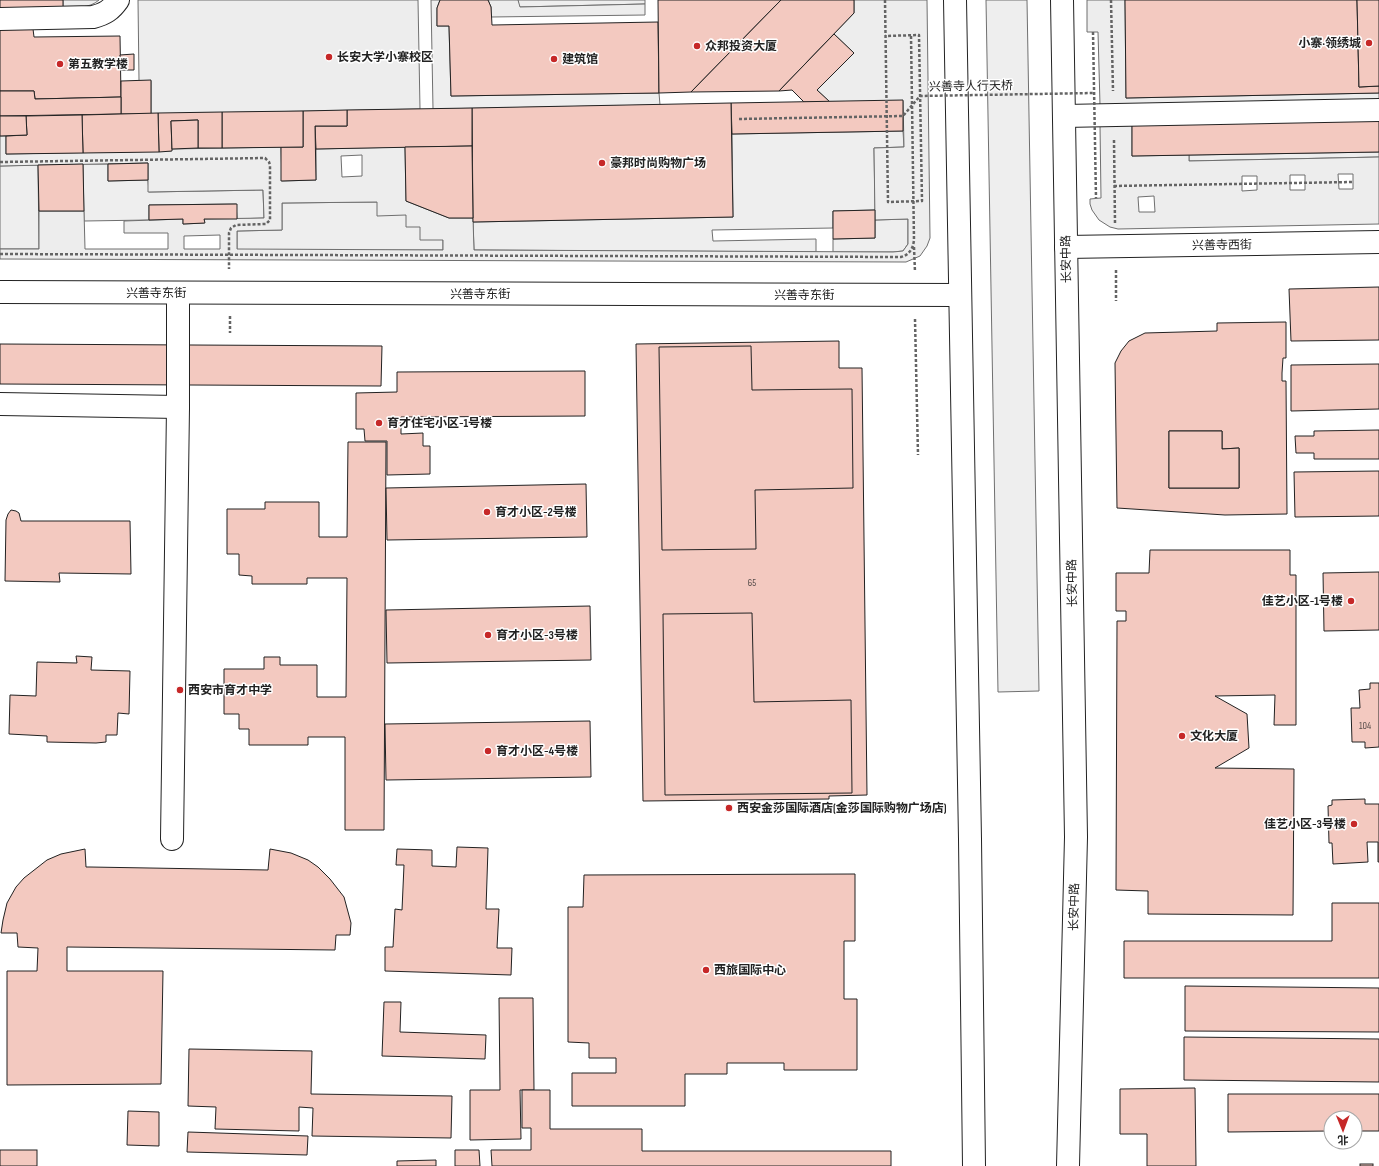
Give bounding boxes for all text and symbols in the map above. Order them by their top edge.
place label: 小寨·领绣城 [1298,36,1361,51]
marker: 小寨·领绣城 [1364,38,1374,48]
place label: 众邦投资大厦 [705,39,777,54]
marker: 众邦投资大厦 [692,41,702,51]
place label: 长安大学小寨校区 [337,50,433,65]
marker: 长安大学小寨校区 [324,52,334,62]
place label: 建筑馆 [562,52,598,67]
marker: 建筑馆 [549,54,559,64]
place label: 第五教学楼 [68,57,128,72]
marker: 第五教学楼 [55,59,65,69]
street label: 兴善寺人行天桥 [929,78,1013,95]
place label: 豪邦时尚购物广场 [610,156,706,171]
marker: 豪邦时尚购物广场 [597,158,607,168]
street label: 长安中路 [1059,235,1074,283]
street label: 兴善寺西街 [1192,237,1252,254]
street label: 兴善寺东街 [126,286,186,301]
street label: 兴善寺东街 [450,287,510,302]
street label: 兴善寺东街 [774,288,834,303]
place label: 育才住宅小区-1号楼 [387,416,492,431]
marker: 育才住宅小区-1号楼 [374,418,384,428]
place label: 育才小区-2号楼 [495,505,577,520]
marker: 育才小区-2号楼 [482,507,492,517]
street label: 长安中路 [1065,559,1080,607]
house number: 65 [748,577,756,589]
place label: 佳艺小区-1号楼 [1262,594,1343,609]
marker: 佳艺小区-1号楼 [1346,596,1356,606]
place label: 育才小区-3号楼 [496,628,578,643]
marker: 育才小区-3号楼 [483,630,493,640]
place label: 西安市育才中学 [188,683,272,698]
marker: 西安市育才中学 [175,685,185,695]
house number: 104 [1359,720,1371,732]
place label: 文化大厦 [1190,729,1238,744]
marker: 文化大厦 [1177,731,1187,741]
place label: 育才小区-4号楼 [496,744,578,759]
marker: 育才小区-4号楼 [483,746,493,756]
place label: 西安金莎国际酒店(金莎国际购物广场店) [737,801,947,816]
marker: 西安金莎国际酒店(金莎国际购物广场店) [724,803,734,813]
place label: 佳艺小区-3号楼 [1264,817,1346,832]
marker: 佳艺小区-3号楼 [1349,819,1359,829]
street label: 长安中路 [1067,883,1082,931]
place label: 西旅国际中心 [714,963,786,978]
marker: 西旅国际中心 [701,965,711,975]
north arrow [1323,1110,1363,1150]
text: 北 [1338,1133,1349,1146]

